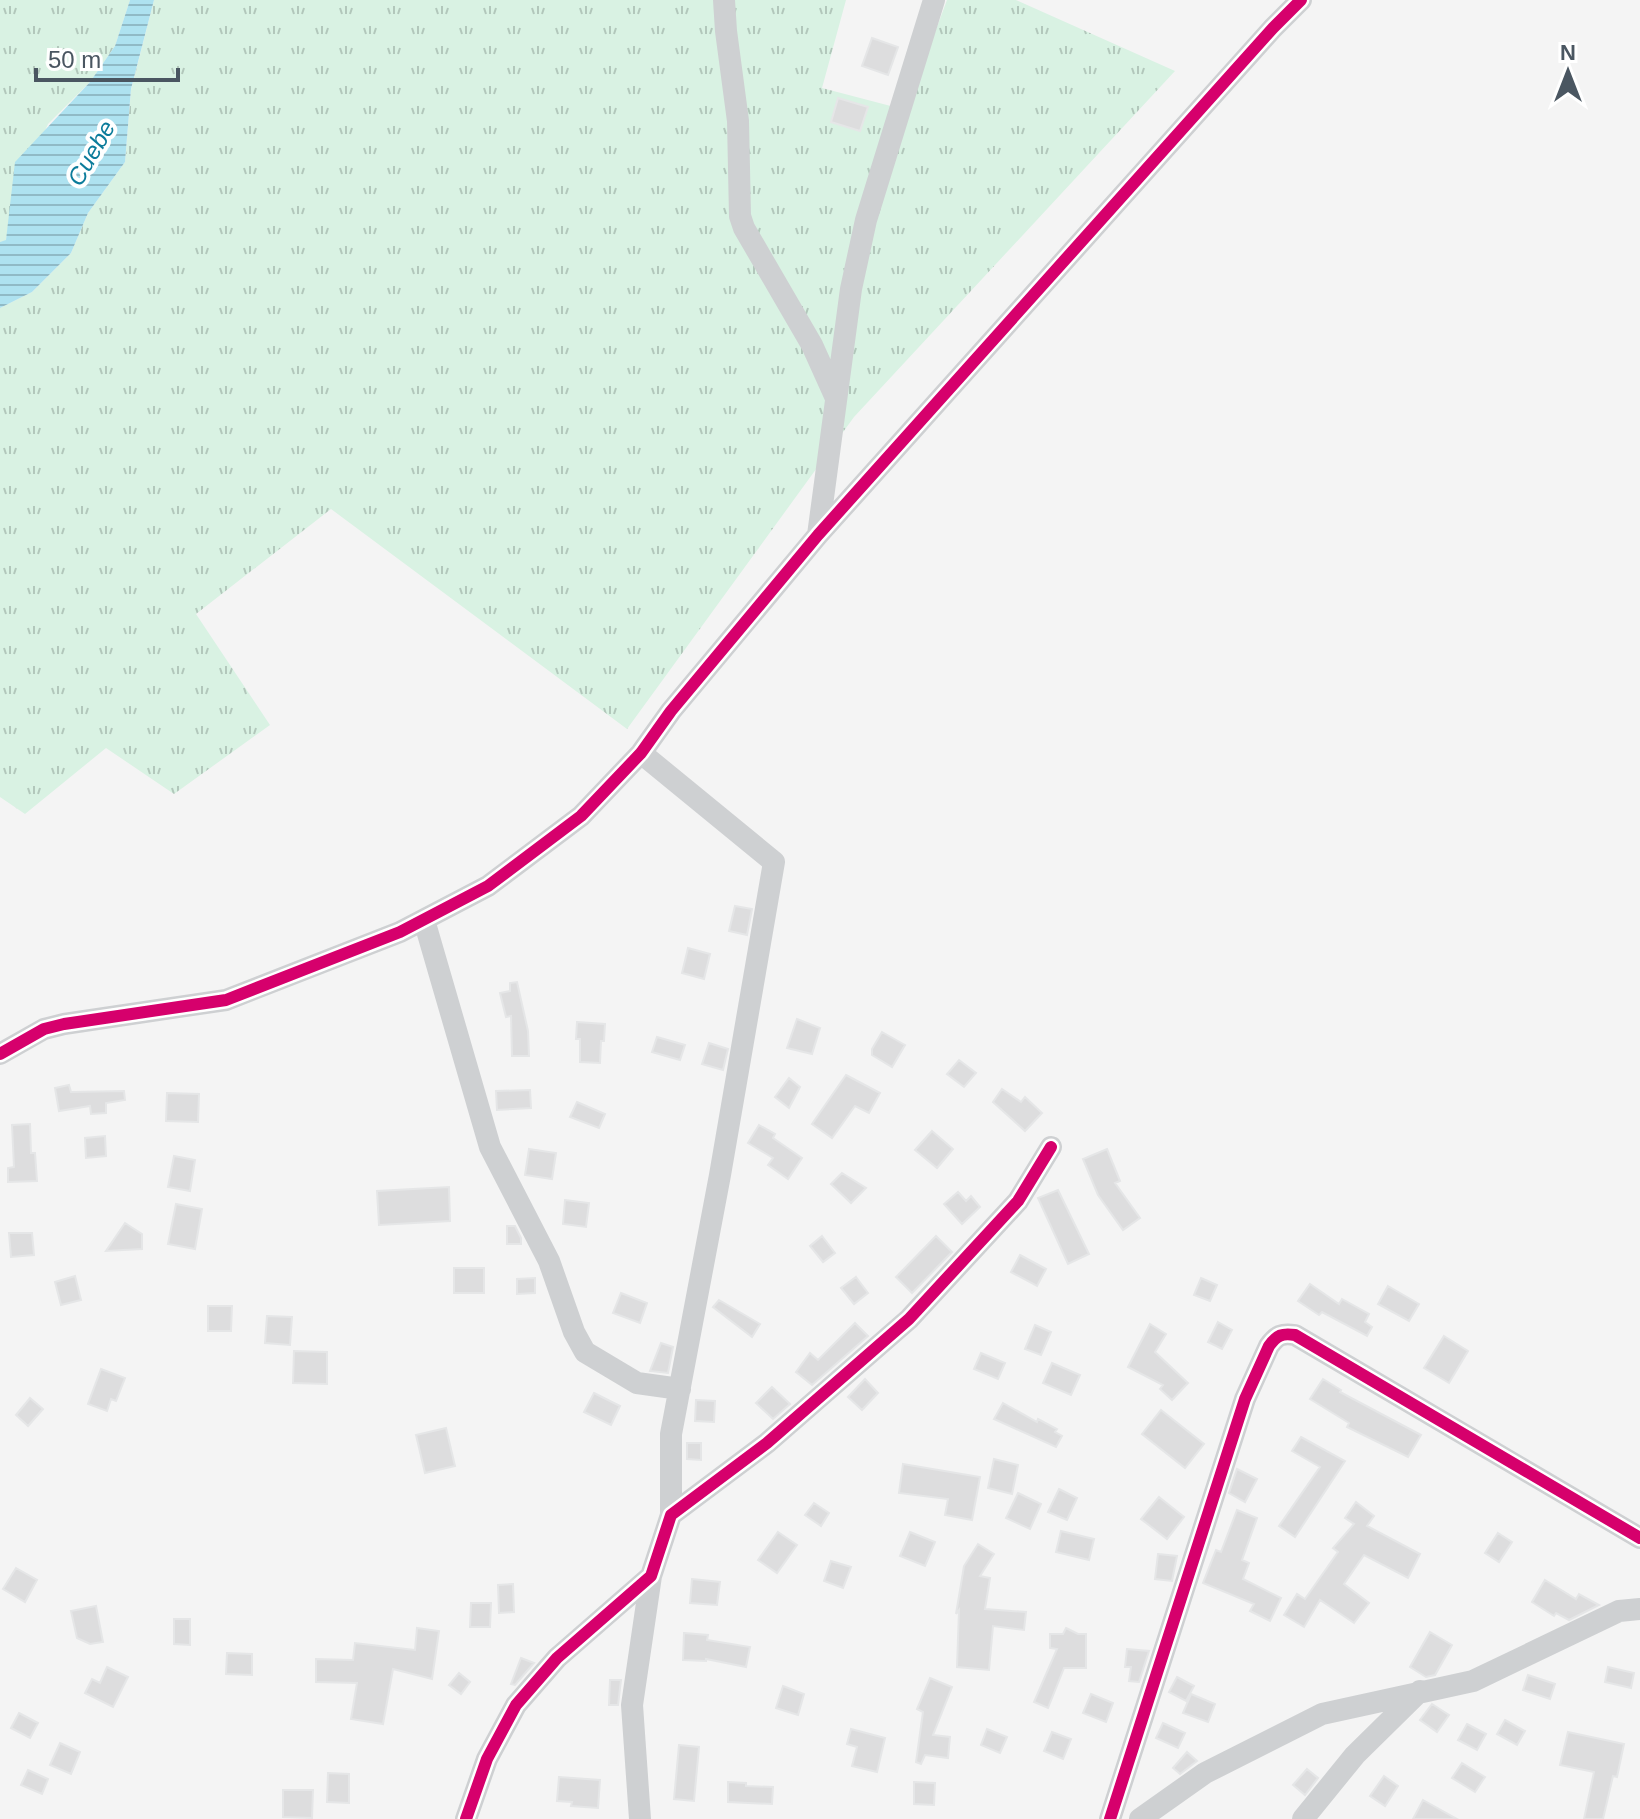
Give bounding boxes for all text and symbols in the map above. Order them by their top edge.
scale bar [36,32,178,82]
north arrow [1528,32,1608,112]
text: N [1560,40,1576,65]
text: 50 m [48,46,101,73]
water label: Cuebe [62,116,120,190]

